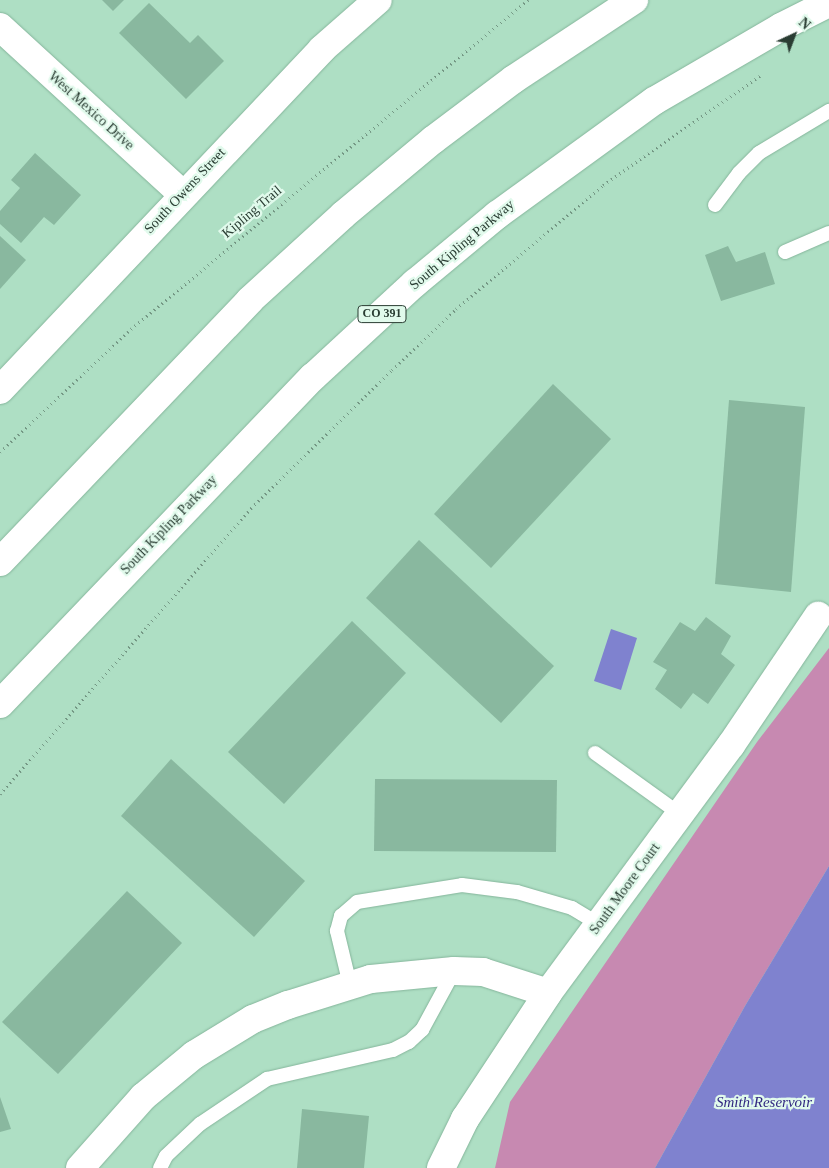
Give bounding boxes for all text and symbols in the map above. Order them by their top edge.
north arrow [769,10,819,60]
text: N [796,15,813,33]
street label: West Mexico Drive [45,68,137,154]
street label: South Owens Street [141,145,229,237]
street label: Kipling Trail [219,182,285,242]
street label: South Kipling Parkway [406,196,518,294]
road number: CO 391 [357,304,407,324]
street label: South Kipling Parkway [117,472,221,578]
street label: South Moore Court [586,840,664,938]
water label: Smith Reservoir [716,1094,812,1112]

